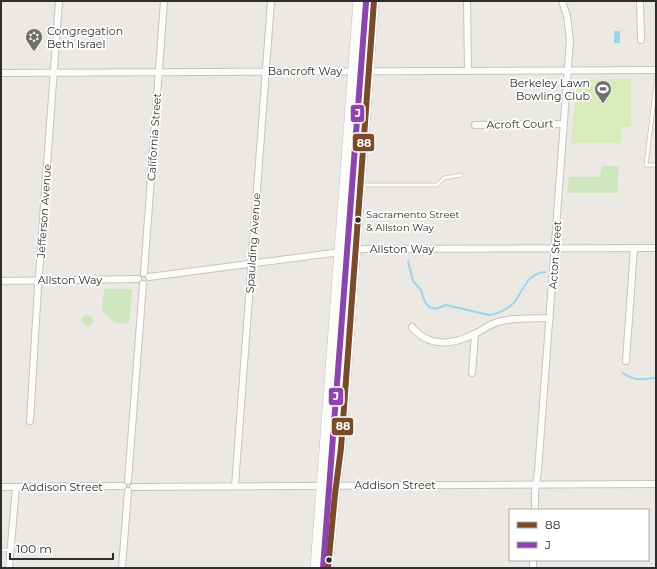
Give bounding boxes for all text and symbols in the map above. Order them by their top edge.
place label: Congregation Beth Israel [47,24,123,51]
synagogue icon: Congregation Beth Israel [24,27,44,52]
street label: Bancroft Way [268,64,342,78]
place label: Berkeley Lawn Bowling Club [509,76,590,103]
sports icon: Berkeley Lawn Bowling Club [593,79,613,104]
street label: California Street [144,92,164,181]
line badge: J [350,104,365,123]
text: J [354,106,361,120]
street label: Acroft Court [486,116,554,132]
line badge: 88 [352,133,375,152]
text: 88 [357,136,371,150]
street label: Jefferson Avenue [34,163,54,260]
street label: Spaulding Avenue [243,192,264,294]
place label: Sacramento Street & Allston Way [366,208,460,234]
marker: Sacramento Street & Allston Way [353,215,363,225]
street label: Acton Street [546,220,564,290]
street label: Allston Way [370,242,434,256]
street label: Allston Way [38,273,102,287]
line badge: J [328,387,344,406]
text: J [332,389,339,403]
line badge: 88 [331,417,354,436]
text: 88 [336,419,350,433]
street label: Addison Street [354,478,436,492]
street label: Addison Street [21,480,103,494]
legend [509,509,649,561]
text: 88 [545,517,561,532]
scale bar [10,535,113,561]
text: J [544,537,551,552]
text: 100 m [16,541,52,556]
unlabelled marker [324,555,334,565]

